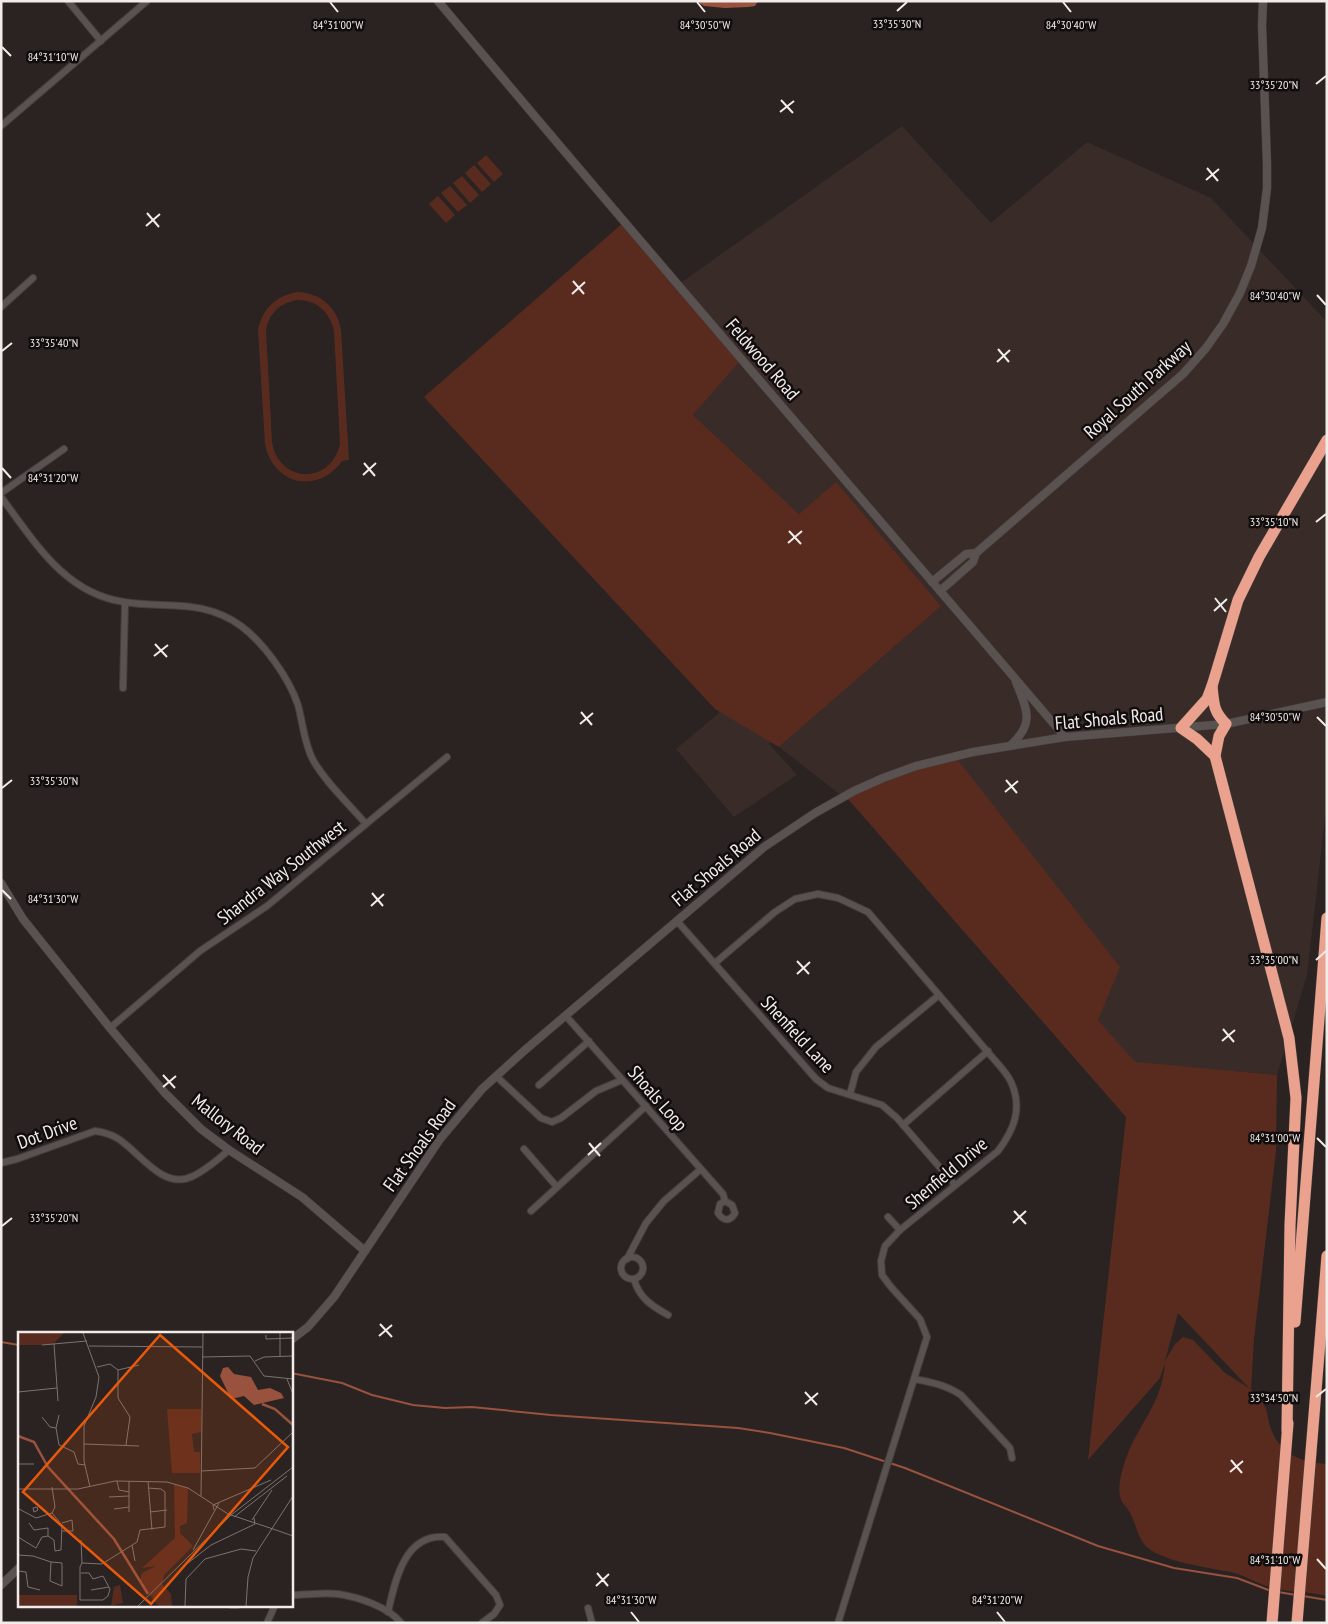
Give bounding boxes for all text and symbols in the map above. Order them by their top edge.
text: 33°35'30"N [873,16,921,31]
text: 84°31'00"W [313,17,363,32]
text: 84°30'50"W [680,17,730,32]
text: 84°30'40"W [1046,17,1096,32]
text: 84°31'10"W [28,49,78,64]
text: 33°35'20"N [1250,77,1298,92]
text: 84°30'40"W [1250,288,1300,303]
street label: Feldwood Road [721,313,805,405]
street label: Royal South Parkway [1078,334,1196,443]
text: 33°35'40"N [30,335,78,350]
text: 84°31'20"W [28,470,78,485]
text: 33°35'10"N [1250,514,1298,529]
street label: Flat Shoals Road [1054,701,1164,735]
text: 84°30'50"W [1250,709,1300,724]
text: 33°35'30"N [30,773,78,788]
street label: Shandra Way Southwest [212,814,351,930]
street label: Flat Shoals Road [667,823,765,911]
text: 84°31'30"W [28,891,78,906]
text: 33°35'00"N [1250,952,1298,967]
street label: Shenfield Lane [756,990,840,1078]
street label: Shoals Loop [623,1060,693,1136]
street label: Mallory Road [187,1088,269,1160]
street label: Flat Shoals Road [377,1094,461,1196]
street label: Dot Drive [14,1110,80,1154]
text: 84°31'00"W [1250,1130,1300,1145]
street label: Shenfield Drive [900,1132,992,1214]
text: 33°35'20"N [30,1210,78,1225]
inset map [18,1332,292,1606]
text: 33°34'50"N [1250,1390,1298,1405]
text: 84°31'10"W [1250,1552,1300,1567]
text: 84°31'30"W [606,1592,656,1607]
text: 84°31'20"W [972,1592,1022,1607]

